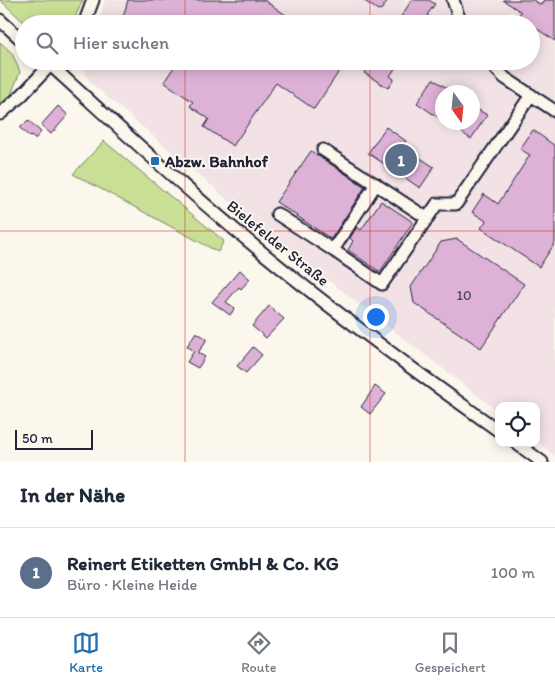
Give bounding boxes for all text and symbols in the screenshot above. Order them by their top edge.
search box [15,15,540,70]
icon: search [33,29,61,57]
text: Hier suchen [73,31,169,54]
north arrow [435,85,480,130]
pin: 1 [385,141,417,179]
place label: Abzw. Bahnhof [164,152,269,171]
marker: Abzw. Bahnhof [149,155,161,167]
street label: Bielefelder Straße [223,196,333,290]
house number: 10 [456,287,472,304]
your location [363,304,389,330]
map controls [495,402,540,447]
button: locate [495,402,540,447]
scale bar [15,427,92,450]
text: 50 m [22,430,53,447]
text: In der Nähe [20,482,125,507]
text: Reinert Etiketten GmbH & Co. KG [67,552,339,575]
text: 1 [32,563,40,582]
text: 100 m [491,563,535,582]
text: Büro · Kleine Heide [67,575,197,594]
tab: Karte [69,629,103,676]
tab: Route [241,629,276,676]
tab: Gespeichert [415,629,486,676]

